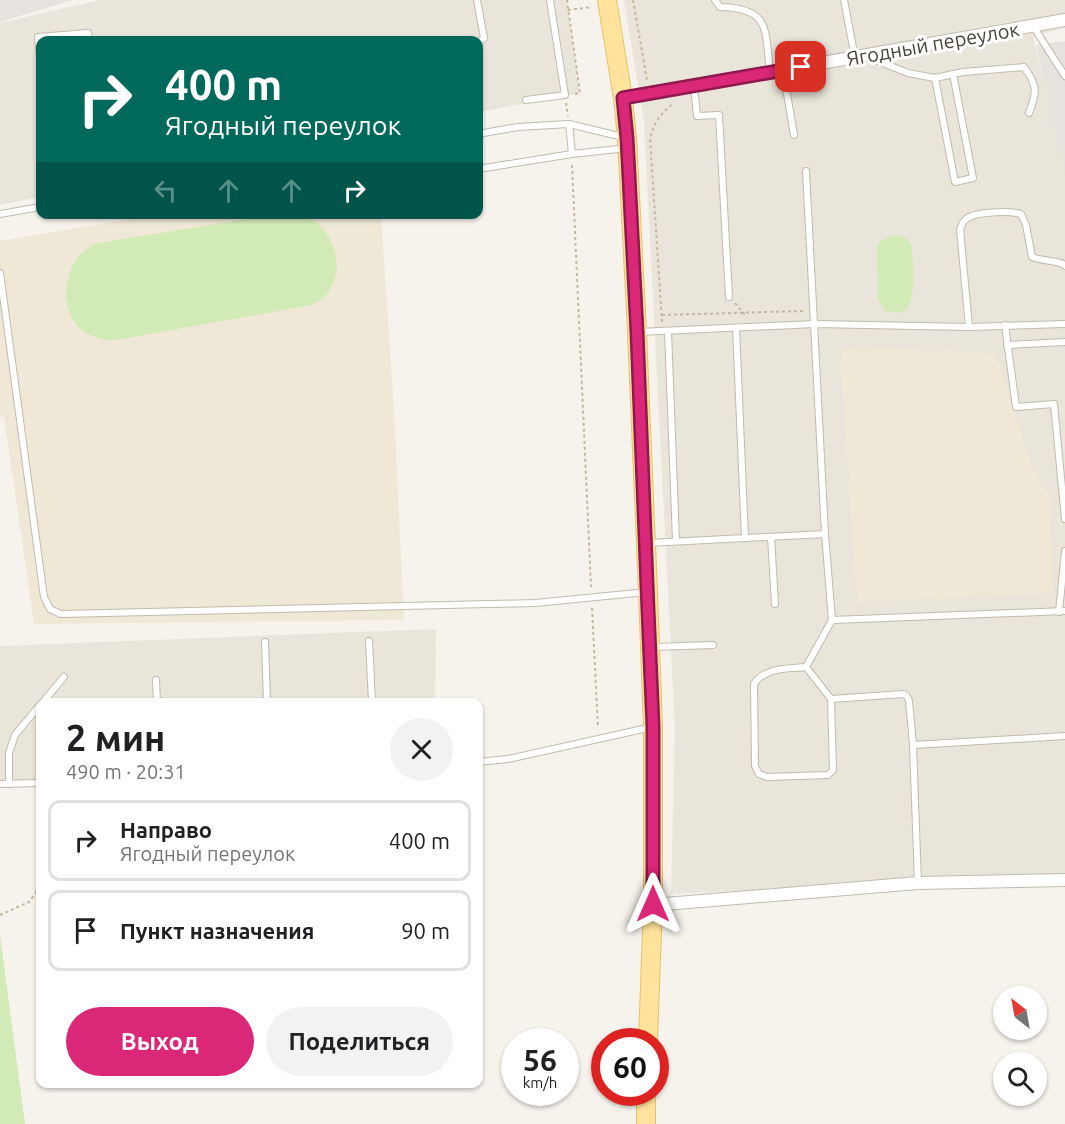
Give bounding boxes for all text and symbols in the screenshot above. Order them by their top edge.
street label: Ягодный переулок [845,17,1021,70]
pin [775,41,826,92]
icon: arrive [784,50,817,83]
icon: right [66,60,144,138]
text: 400 m [165,61,282,108]
text: Ягодный переулок [165,110,402,140]
icon: left [149,174,182,207]
icon: ahead [212,174,245,207]
icon: ahead [275,174,308,207]
icon: right [338,174,371,207]
text: 2 мин [66,717,165,758]
button: close [390,718,453,781]
text: 490 m · 20:31 [66,760,186,783]
text: Направо [120,817,212,842]
icon: right [69,824,102,857]
text: 400 m [389,828,450,853]
text: Ягодный переулок [120,842,295,865]
position arrow [621,872,685,936]
icon: arrive [69,914,102,947]
text: Пункт назначения [120,918,314,943]
text: 90 m [401,918,450,943]
north arrow [993,986,1047,1040]
map controls [993,986,1047,1106]
button: Выход [66,1007,254,1076]
button: Поделиться [266,1007,453,1076]
speed limit sign: 60 [591,1028,669,1106]
text: 56 [523,1043,557,1077]
button: search [993,1052,1047,1106]
text: km/h [523,1074,557,1091]

